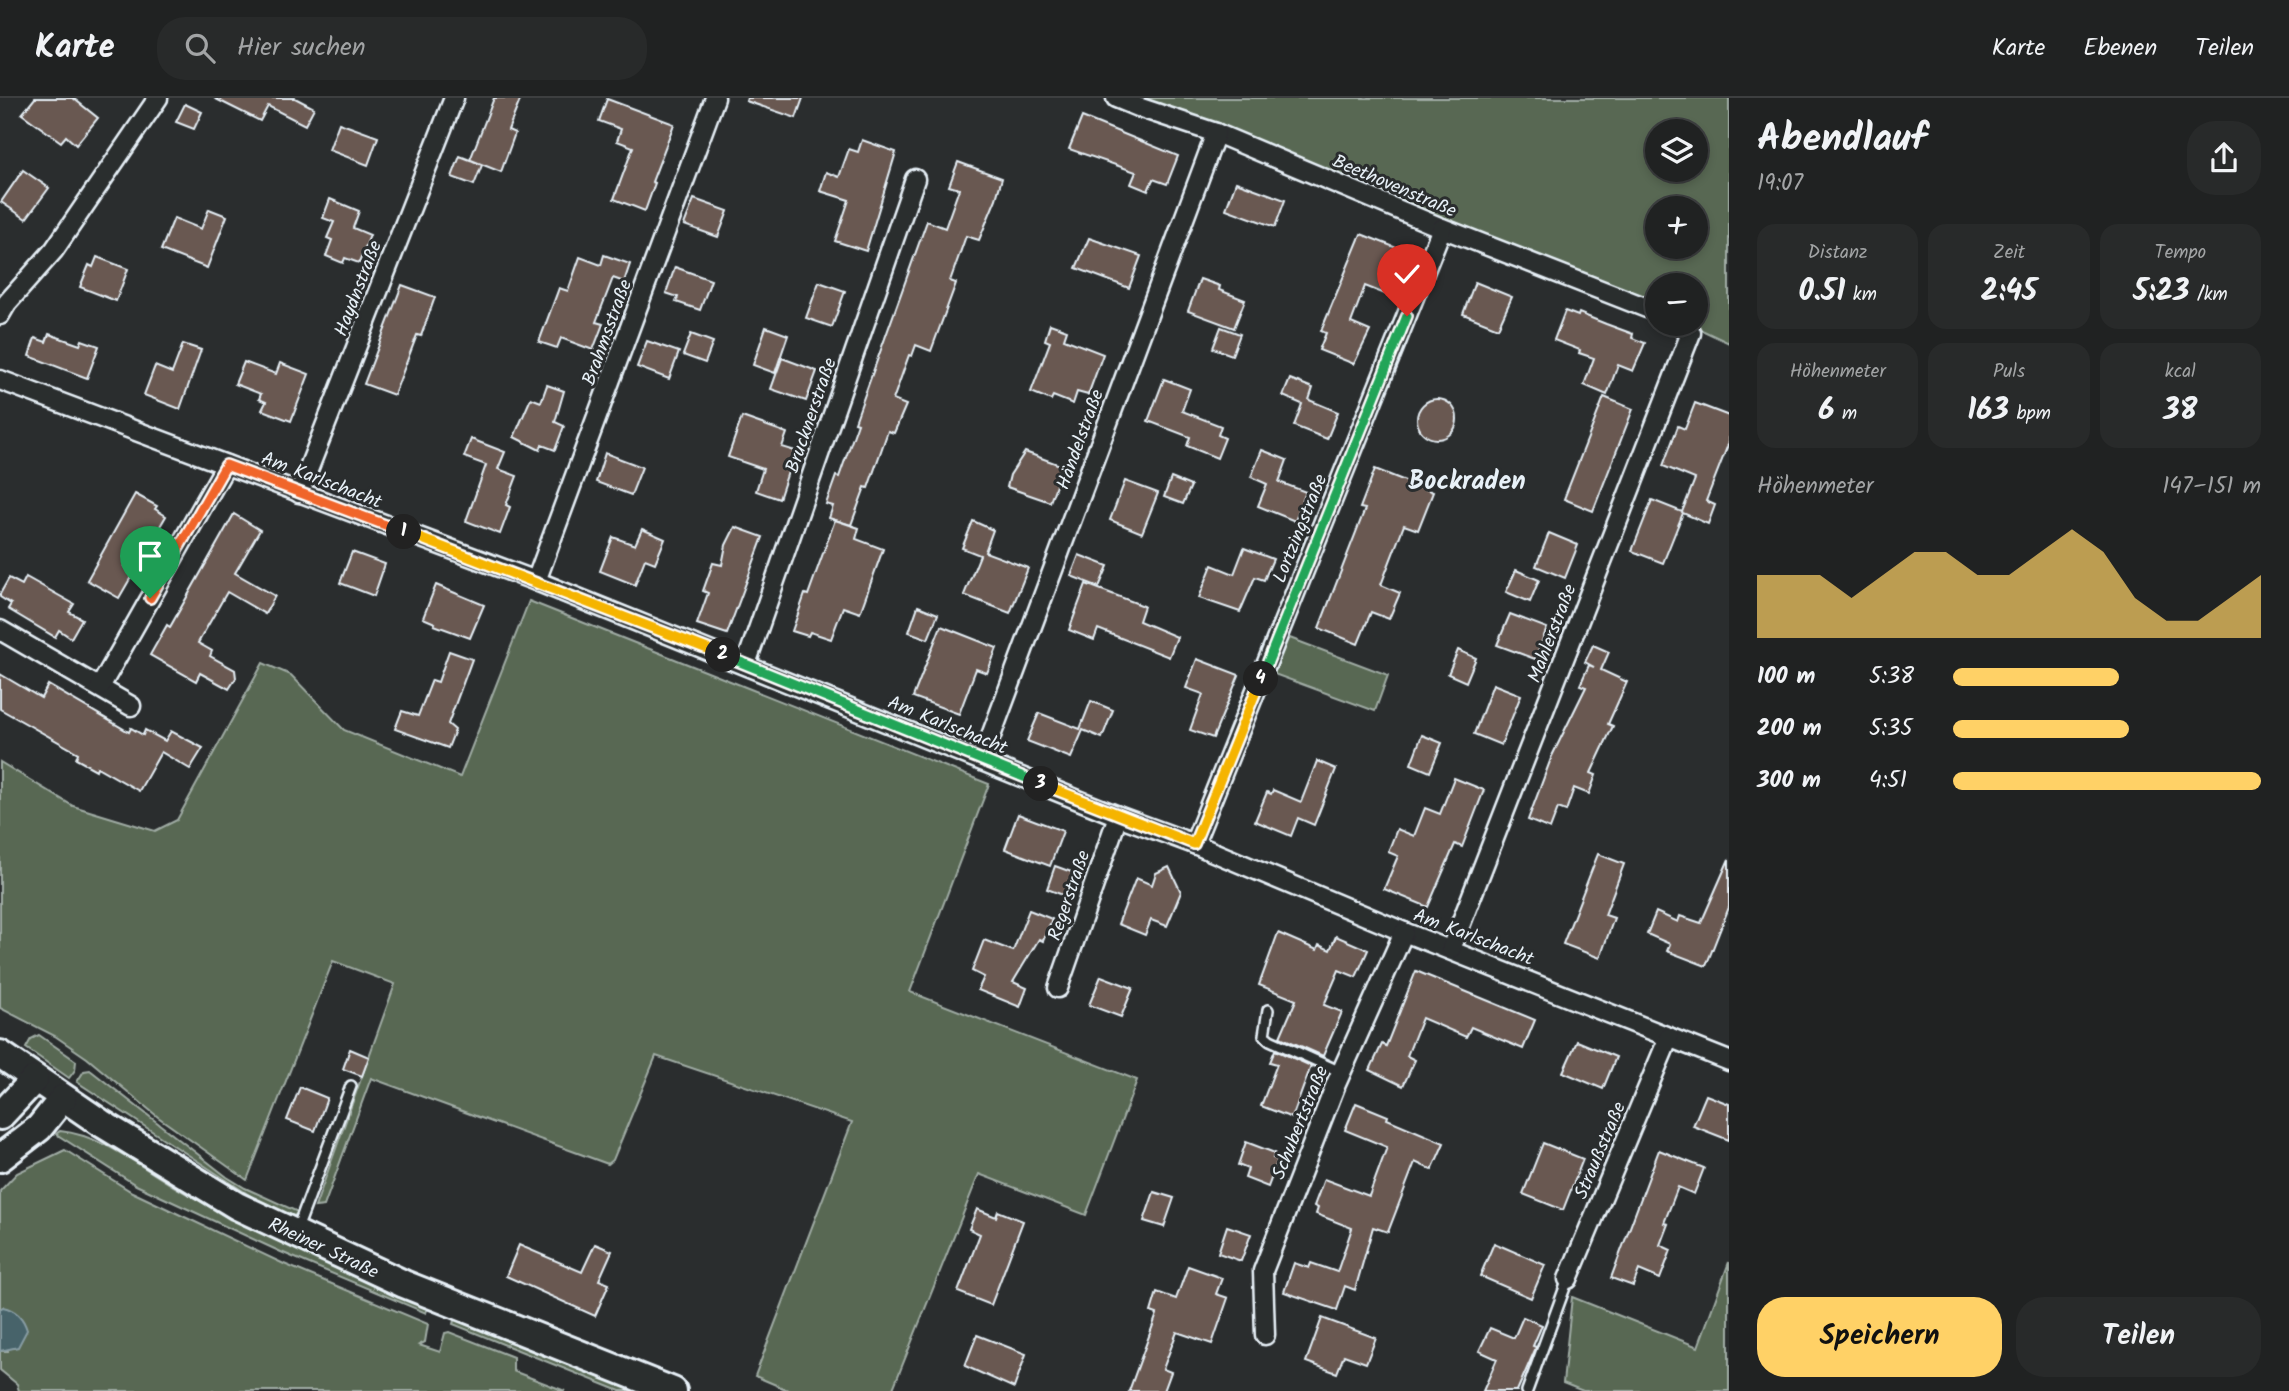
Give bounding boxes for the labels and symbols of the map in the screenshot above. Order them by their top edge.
street label: Beethovenstraße [1327,147,1461,227]
street label: Haydnstraße [327,236,391,341]
pin [1377,244,1437,316]
street label: Brahmsstraße [575,275,641,390]
street label: Brucknerstraße [778,354,846,477]
street label: Händelstraße [1049,385,1113,494]
street label: Am Karlschacht [257,444,387,518]
district label: Bockraden [1408,461,1526,503]
street label: Lortzingstraße [1265,469,1336,588]
pin: 1 [386,514,422,550]
pin [120,526,180,598]
street label: Mahlerstraße [1520,579,1586,688]
pin: 2 [706,638,740,672]
pin: 4 [1244,662,1278,696]
street label: Am Karlschacht [883,688,1012,764]
pin: 3 [1024,766,1058,802]
street label: Regerstraße [1040,846,1099,945]
street label: Am Karlschacht [1409,901,1539,975]
street label: Schubertstraße [1264,1061,1337,1184]
street label: Straußstraße [1567,1097,1635,1204]
street label: Rheiner Straße [263,1210,384,1288]

